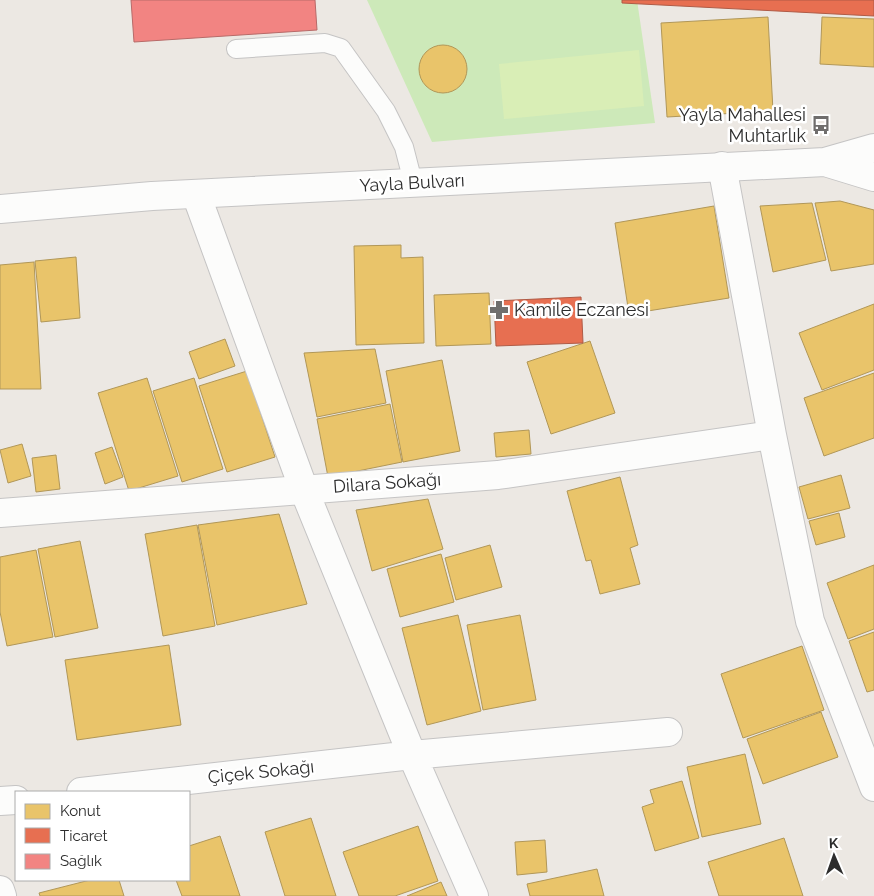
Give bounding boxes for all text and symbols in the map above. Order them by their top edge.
place label: Yayla Mahallesi Muhtarlık [679,104,806,146]
bus stop icon: Yayla Mahallesi Muhtarlık [810,114,832,136]
street label: Yayla Bulvarı [359,169,465,196]
pharmacy icon: Kamile Eczanesi [488,299,510,321]
place label: Kamile Eczanesi [514,299,649,320]
street label: Dilara Sokağı [332,468,442,497]
street label: Çiçek Sokağı [207,755,315,788]
legend [15,791,190,881]
text: Konut [60,802,101,820]
text: Ticaret [60,827,108,845]
north arrow [809,831,859,881]
text: K [829,835,839,851]
text: Sağlık [60,852,102,870]

